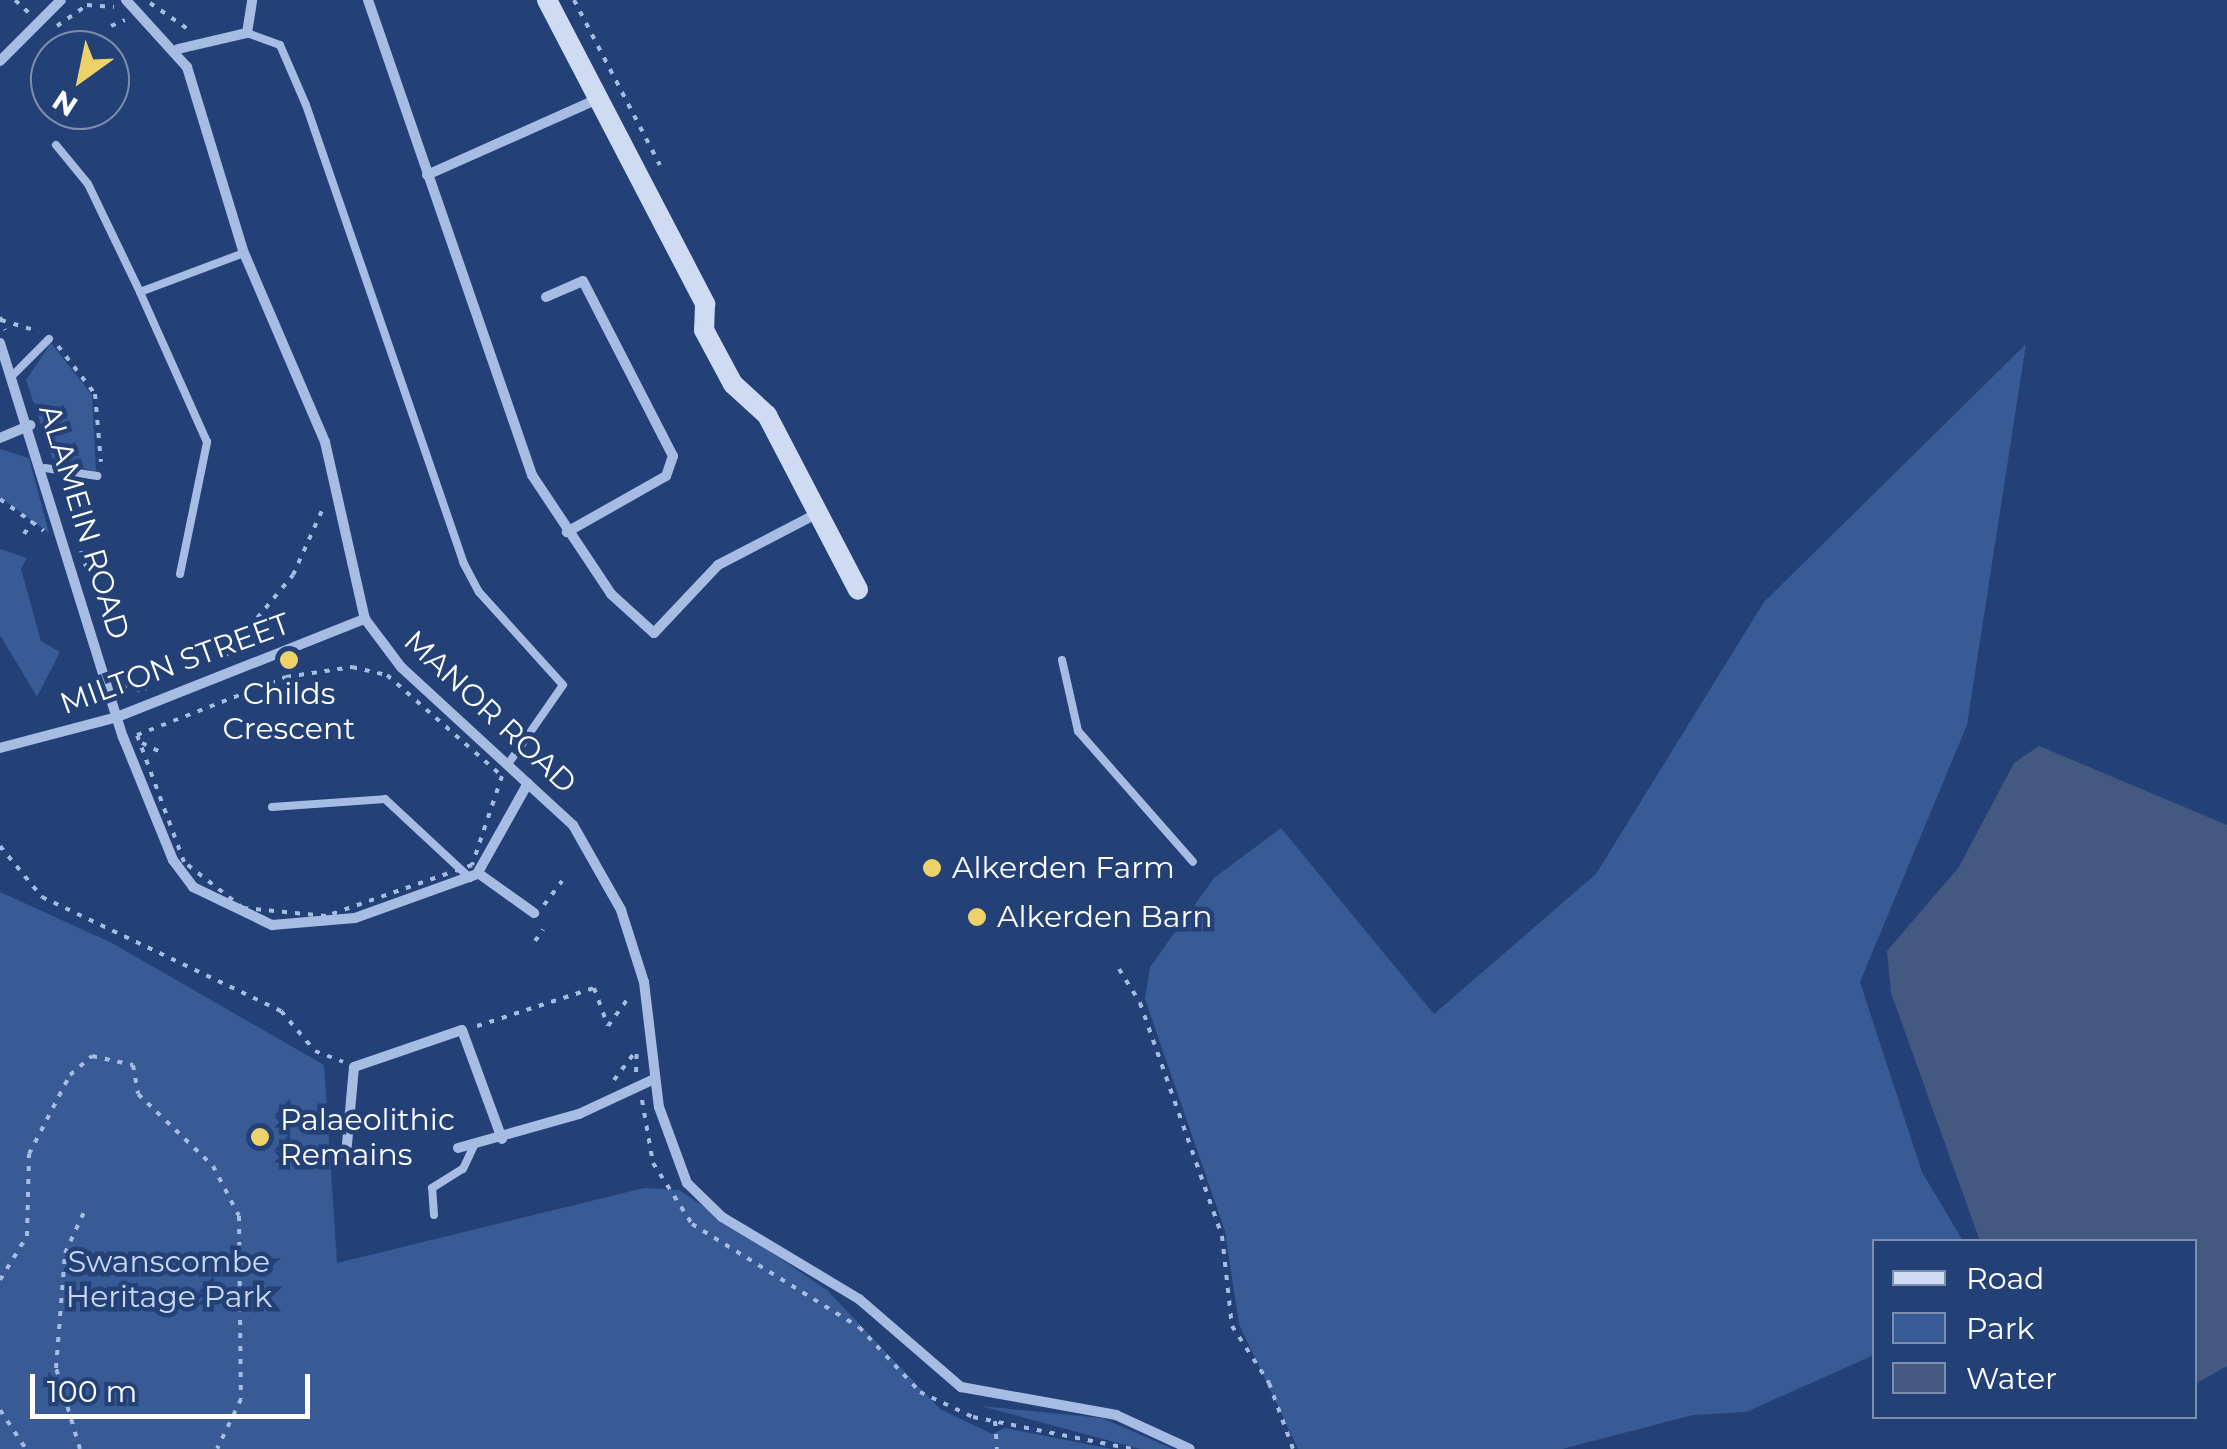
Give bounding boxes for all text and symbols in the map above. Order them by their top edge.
north arrow [30,30,130,130]
text: N [46,83,83,124]
street label: ALAMEIN ROAD [31,400,137,644]
street label: MILTON STREET [55,606,295,722]
street label: MANOR ROAD [396,623,584,801]
marker: Childs Crescent [278,649,300,671]
place label: Childs Crescent [223,676,355,746]
place label: Alkerden Farm [952,850,1175,886]
marker: Alkerden Farm [921,857,943,879]
place label: Alkerden Barn [997,899,1213,935]
marker: Alkerden Barn [966,906,988,928]
place label: Palaeolithic Remains [280,1102,455,1172]
marker: Palaeolithic Remains [249,1126,271,1148]
legend [1872,1239,2197,1419]
park label: Swanscombe Heritage Park [66,1244,272,1314]
text: Road [1966,1260,2044,1297]
text: Park [1966,1310,2035,1347]
scale bar [35,1354,315,1416]
text: Water [1966,1360,2057,1397]
text: 100 m [47,1373,137,1410]

